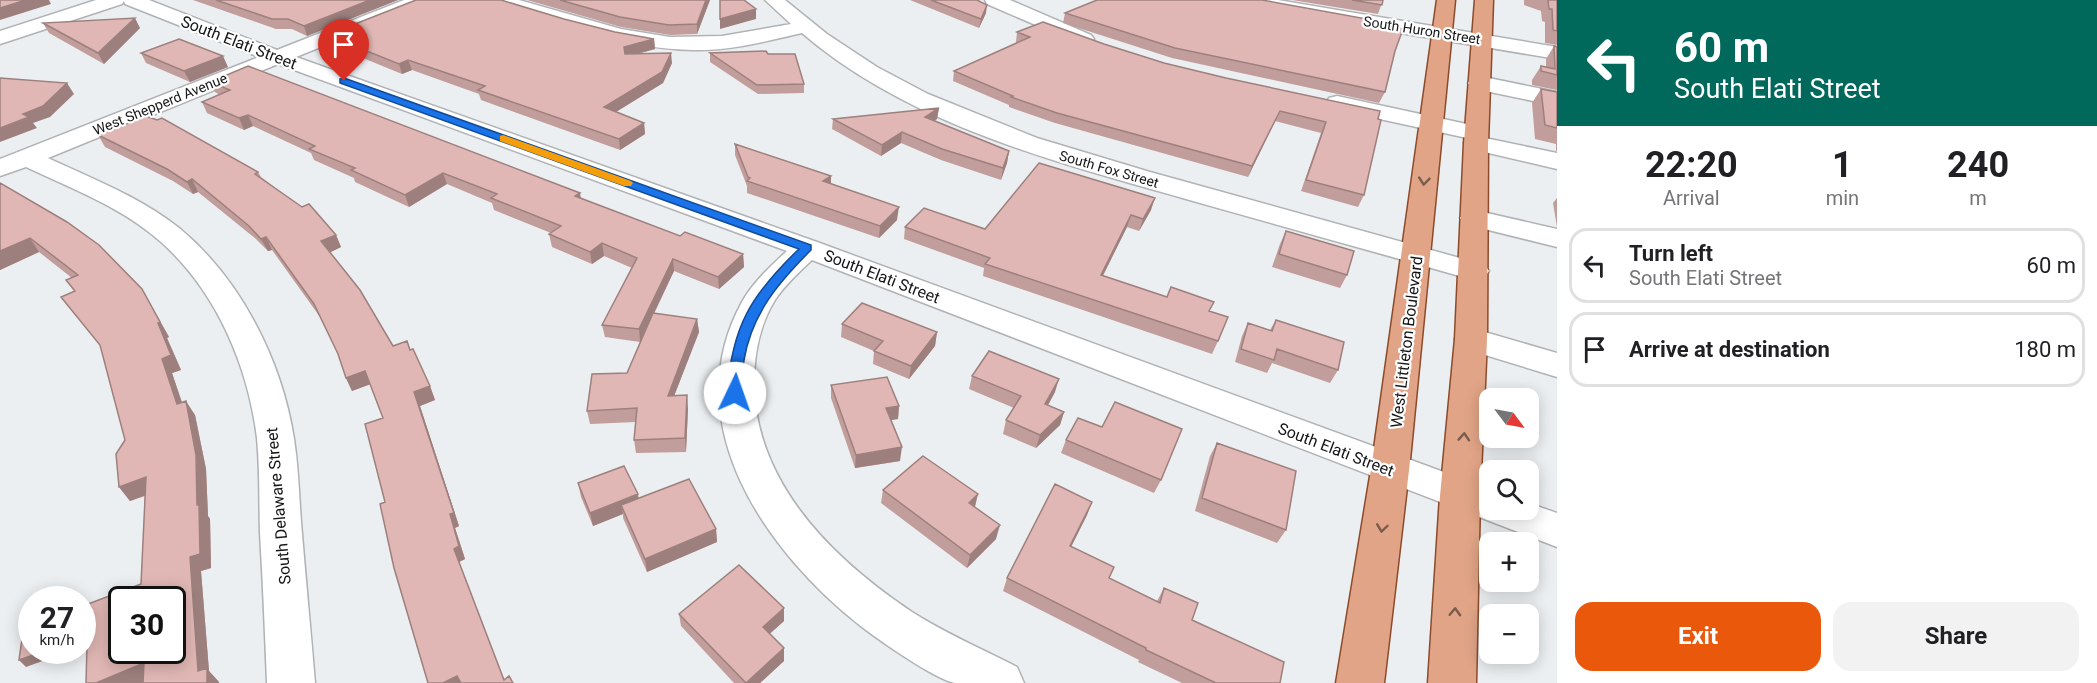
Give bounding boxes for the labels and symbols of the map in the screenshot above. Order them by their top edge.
street label: South Elati Street [178,12,299,73]
street label: South Huron Street [1362,13,1482,47]
pin [318,19,369,81]
street label: West Shepperd Avenue [91,70,229,138]
street label: South Fox Street [1057,147,1161,191]
one-way arrow [1418,177,1431,186]
street label: South Elati Street [821,246,942,307]
street label: West Littleton Boulevard [1387,255,1426,429]
position arrow [703,361,767,425]
north arrow [1479,388,1539,448]
street label: South Elati Street [1275,419,1396,480]
street label: South Delaware Street [262,427,295,585]
one-way arrow [1458,433,1471,442]
one-way arrow [1376,523,1389,533]
speed limit sign: 30 [108,586,186,664]
one-way arrow [1449,607,1462,616]

